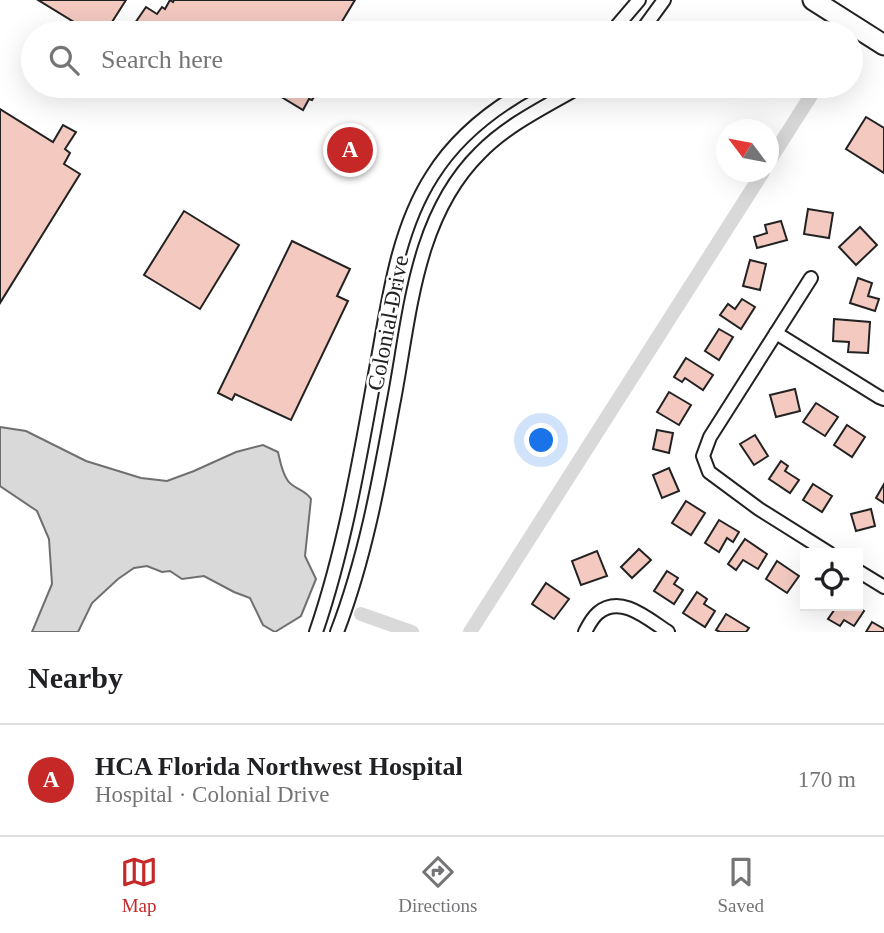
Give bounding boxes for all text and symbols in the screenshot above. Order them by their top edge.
search box [21,21,863,98]
icon: search [45,41,83,79]
text: Search here [101,45,223,74]
north arrow [716,119,779,182]
pin: A [327,124,373,176]
street label: Colonial Drive [363,253,413,393]
your location [524,423,558,457]
map controls [800,548,863,611]
button: locate [800,548,863,611]
text: Nearby [28,661,123,694]
text: HCA Florida Northwest Hospital [95,752,463,781]
text: A [43,767,59,792]
text: 170 m [798,767,856,792]
text: Hospital · Colonial Drive [95,782,329,807]
tab: Map [120,853,158,917]
tab: Directions [398,853,477,917]
tab: Saved [717,853,764,917]

